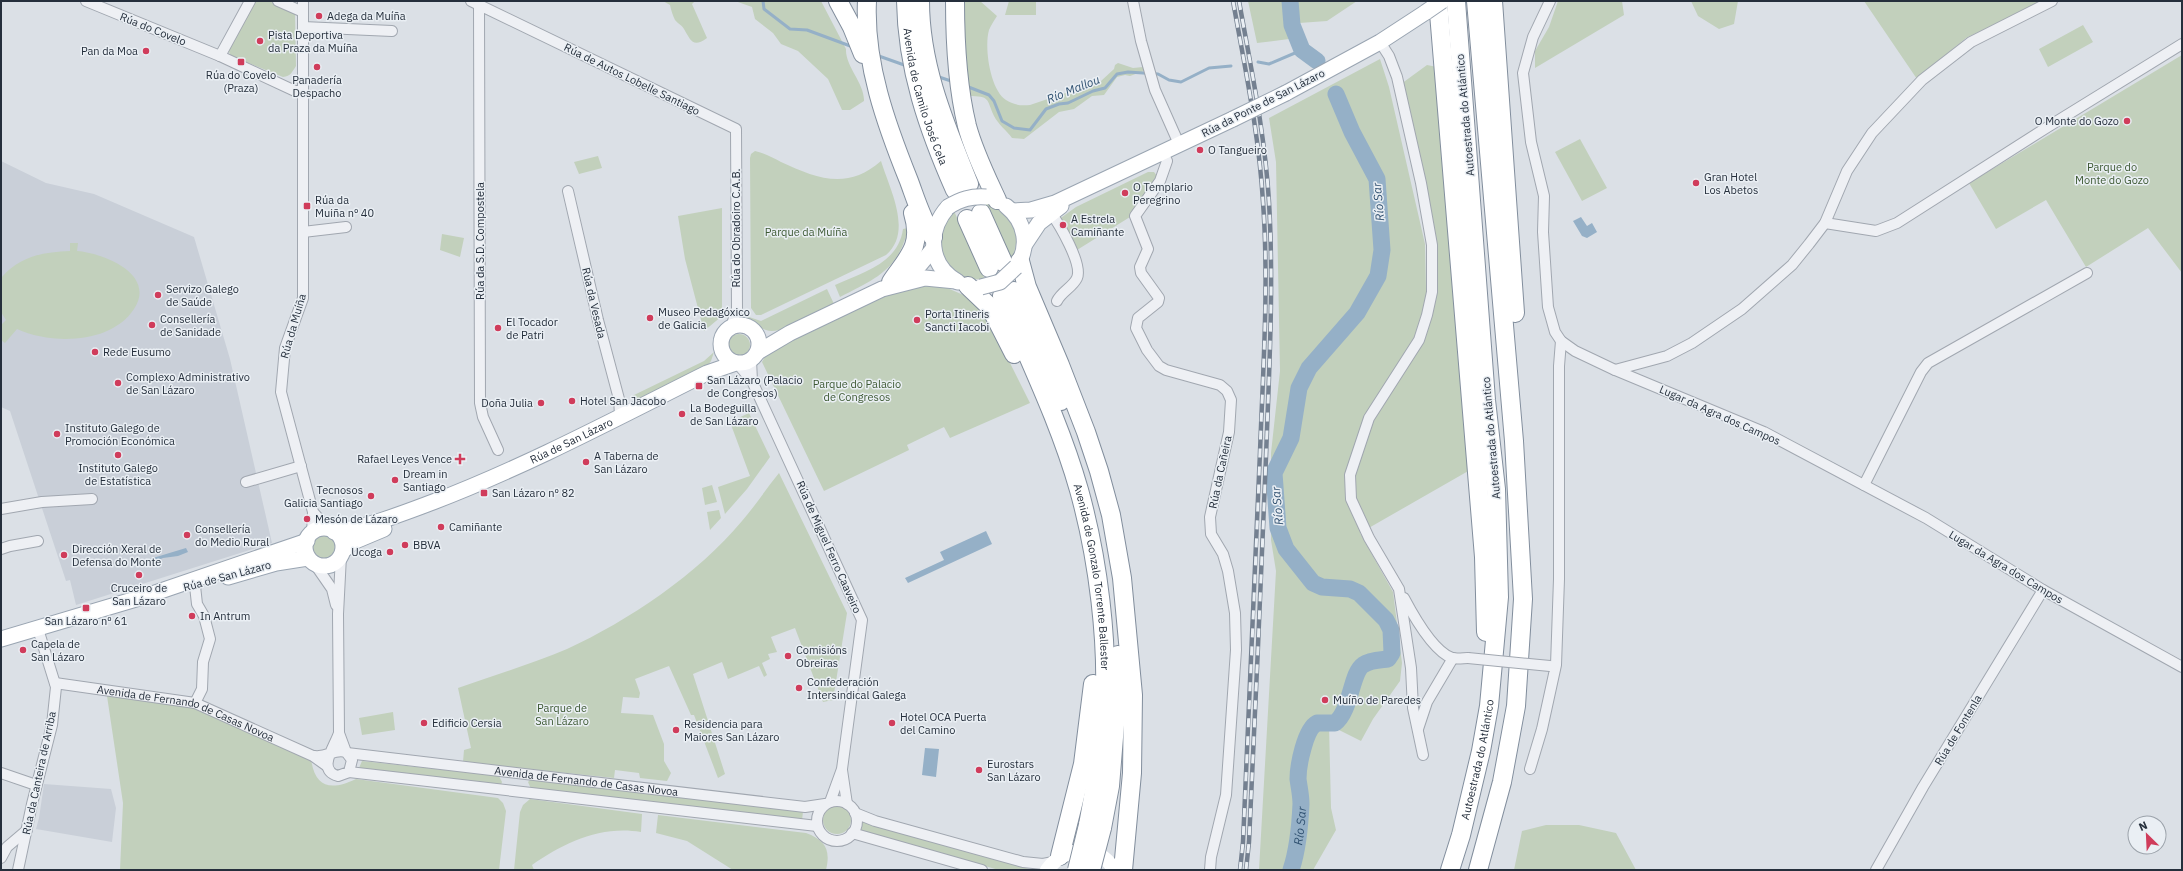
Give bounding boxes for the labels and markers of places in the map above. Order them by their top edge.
place label: Adega da Muíña [327,9,406,23]
marker: Adega da Muíña [314,11,324,21]
place label: Pista Deportiva da Praza da Muíña [268,28,358,55]
marker: Pista Deportiva da Praza da Muíña [255,36,265,46]
place label: Pan da Moa [81,44,138,58]
marker: Pan da Moa [141,46,151,56]
marker: Rúa do Covelo (Praza) [236,57,246,67]
marker: Panadería Despacho [312,62,322,72]
place label: Rúa do Covelo (Praza) [206,68,276,95]
place label: Panadería Despacho [292,73,342,100]
place label: O Monte do Gozo [2035,114,2119,128]
marker: O Monte do Gozo [2122,116,2132,126]
place label: O Tangueiro [1208,143,1267,157]
marker: O Tangueiro [1195,145,1205,155]
place label: Gran Hotel Los Abetos [1704,170,1758,197]
marker: Gran Hotel Los Abetos [1691,178,1701,188]
place label: O Templario Peregrino [1133,180,1193,207]
marker: O Templario Peregrino [1120,188,1130,198]
place label: Rúa da Muiña nº 40 [315,193,374,220]
marker: Rúa da Muiña nº 40 [302,201,312,211]
place label: A Estrela Camiñante [1071,212,1124,239]
marker: A Estrela Camiñante [1058,220,1068,230]
place label: Servizo Galego de Saúde [166,282,239,309]
marker: Servizo Galego de Saúde [153,290,163,300]
place label: Museo Pedagóxico de Galicia [658,305,750,332]
place label: Porta Itineris Sancti Iacobi [925,307,989,334]
place label: Consellería de Sanidade [160,312,221,339]
marker: Museo Pedagóxico de Galicia [645,313,655,323]
place label: El Tocador de Patri [506,315,558,342]
marker: Porta Itineris Sancti Iacobi [912,315,922,325]
marker: Consellería de Sanidade [147,320,157,330]
marker: El Tocador de Patri [493,323,503,333]
place label: Rede Eusumo [103,345,171,359]
marker: Rede Eusumo [90,347,100,357]
place label: Complexo Administrativo de San Lázaro [126,370,250,397]
place label: San Lázaro (Palacio de Congresos) [707,373,803,400]
marker: Complexo Administrativo de San Lázaro [113,378,123,388]
marker: San Lázaro (Palacio de Congresos) [694,381,704,391]
place label: Hotel San Jacobo [580,394,666,408]
place label: Doña Julia [481,396,533,410]
marker: Hotel San Jacobo [567,396,577,406]
marker: Doña Julia [536,398,546,408]
place label: La Bodeguilla de San Lázaro [690,401,759,428]
marker: La Bodeguilla de San Lázaro [677,409,687,419]
place label: Instituto Galego de Promoción Económica [65,421,175,448]
marker: Instituto Galego de Promoción Económica [52,429,62,439]
place label: A Taberna de San Lázaro [594,449,659,476]
marker: Instituto Galego de Estatística [113,450,123,460]
place label: Rafael Leyes Vence [357,452,452,466]
marker: Rafael Leyes Vence [455,454,465,464]
marker: A Taberna de San Lázaro [581,457,591,467]
place label: Instituto Galego de Estatística [78,461,158,488]
place label: Dream in Santiago [403,467,447,494]
marker: Dream in Santiago [390,475,400,485]
place label: Tecnosos Galicia Santiago [284,483,363,510]
place label: San Lázaro nº 82 [492,486,575,500]
marker: San Lázaro nº 82 [479,488,489,498]
marker: Tecnosos Galicia Santiago [366,491,376,501]
place label: Mesón de Lázaro [315,512,398,526]
marker: Mesón de Lázaro [302,514,312,524]
place label: Camiñante [449,520,502,534]
place label: Consellería do Medio Rural [195,522,269,549]
marker: Camiñante [436,522,446,532]
marker: Consellería do Medio Rural [182,530,192,540]
place label: BBVA [413,538,440,552]
marker: BBVA [400,540,410,550]
place label: Dirección Xeral de Defensa do Monte [72,542,161,569]
place label: Ucoga [351,545,382,559]
marker: Ucoga [385,547,395,557]
marker: Dirección Xeral de Defensa do Monte [59,550,69,560]
marker: Cruceiro de San Lázaro [134,570,144,580]
place label: Cruceiro de San Lázaro [111,581,167,608]
marker: San Lázaro nº 61 [81,603,91,613]
place label: In Antrum [200,609,250,623]
marker: In Antrum [187,611,197,621]
place label: San Lázaro nº 61 [45,614,128,628]
place label: Capela de San Lázaro [31,637,85,664]
place label: Comisións Obreiras [796,643,847,670]
marker: Capela de San Lázaro [18,645,28,655]
marker: Comisións Obreiras [783,651,793,661]
place label: Confederación Intersindical Galega [807,675,906,702]
marker: Confederación Intersindical Galega [794,683,804,693]
place label: Muíño de Paredes [1333,693,1421,707]
marker: Muíño de Paredes [1320,695,1330,705]
place label: Hotel OCA Puerta del Camino [900,710,987,737]
place label: Edificio Cersia [432,716,502,730]
place label: Residencia para Maiores San Lázaro [684,717,779,744]
marker: Edificio Cersia [419,718,429,728]
marker: Hotel OCA Puerta del Camino [887,718,897,728]
marker: Residencia para Maiores San Lázaro [671,725,681,735]
place label: Eurostars San Lázaro [987,757,1041,784]
marker: Eurostars San Lázaro [974,765,984,775]

